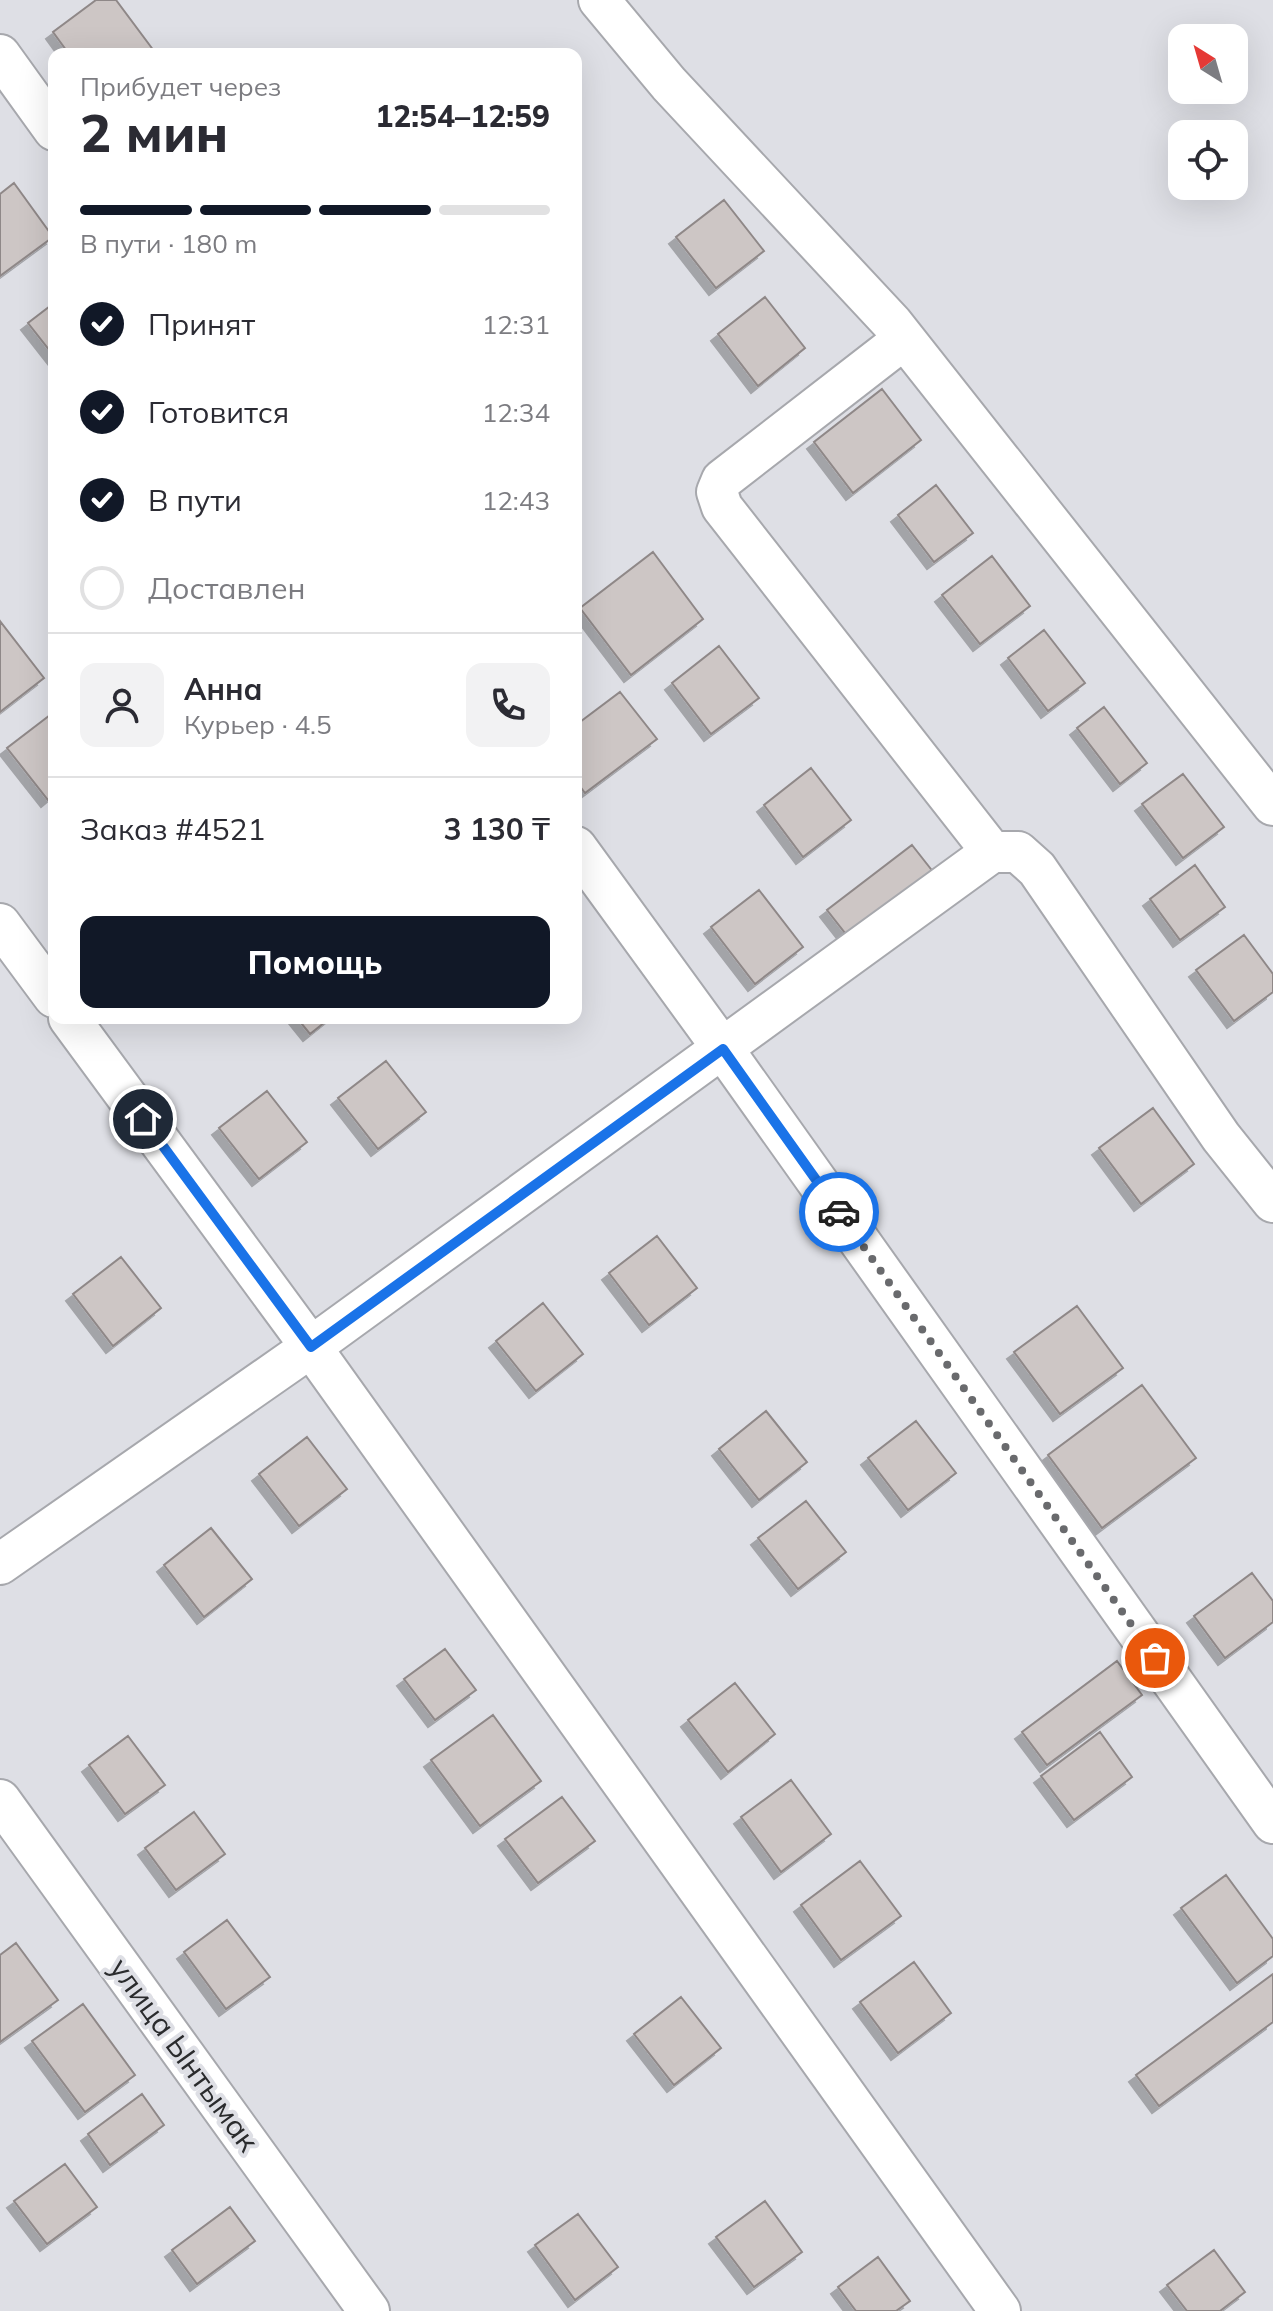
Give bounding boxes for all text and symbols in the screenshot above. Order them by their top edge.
north arrow [1168,24,1248,104]
map controls [1168,24,1248,200]
text: Прибудет через [80,70,281,103]
text: 12:54–12:59 [375,97,550,135]
text: 2 мин [80,100,228,165]
button: locate [1168,120,1248,200]
text: В пути · 180 m [80,227,257,260]
icon: check [80,302,124,346]
text: Принят [148,305,255,343]
text: 12:31 [482,308,550,341]
icon: check [80,390,124,434]
text: Готовится [148,393,289,431]
text: 12:34 [482,396,550,429]
icon: check [80,478,124,522]
text: В пути [148,481,242,519]
text: 12:43 [482,484,550,517]
text: Доставлен [148,569,306,607]
button: person [80,663,164,747]
button: phone [466,663,550,747]
text: Анна [184,670,263,708]
text: Курьер · 4.5 [184,708,332,741]
text: Заказ #4521 [80,810,265,848]
text: 3 130 ₸ [444,810,550,848]
button: Помощь [80,916,550,1008]
pin [109,1085,177,1153]
icon: home [121,1097,165,1141]
courier [799,1172,879,1252]
icon: car [817,1190,861,1234]
pin [1121,1624,1189,1692]
icon: bag [1133,1636,1177,1680]
street label: улица Ынтымак [102,1950,268,2159]

